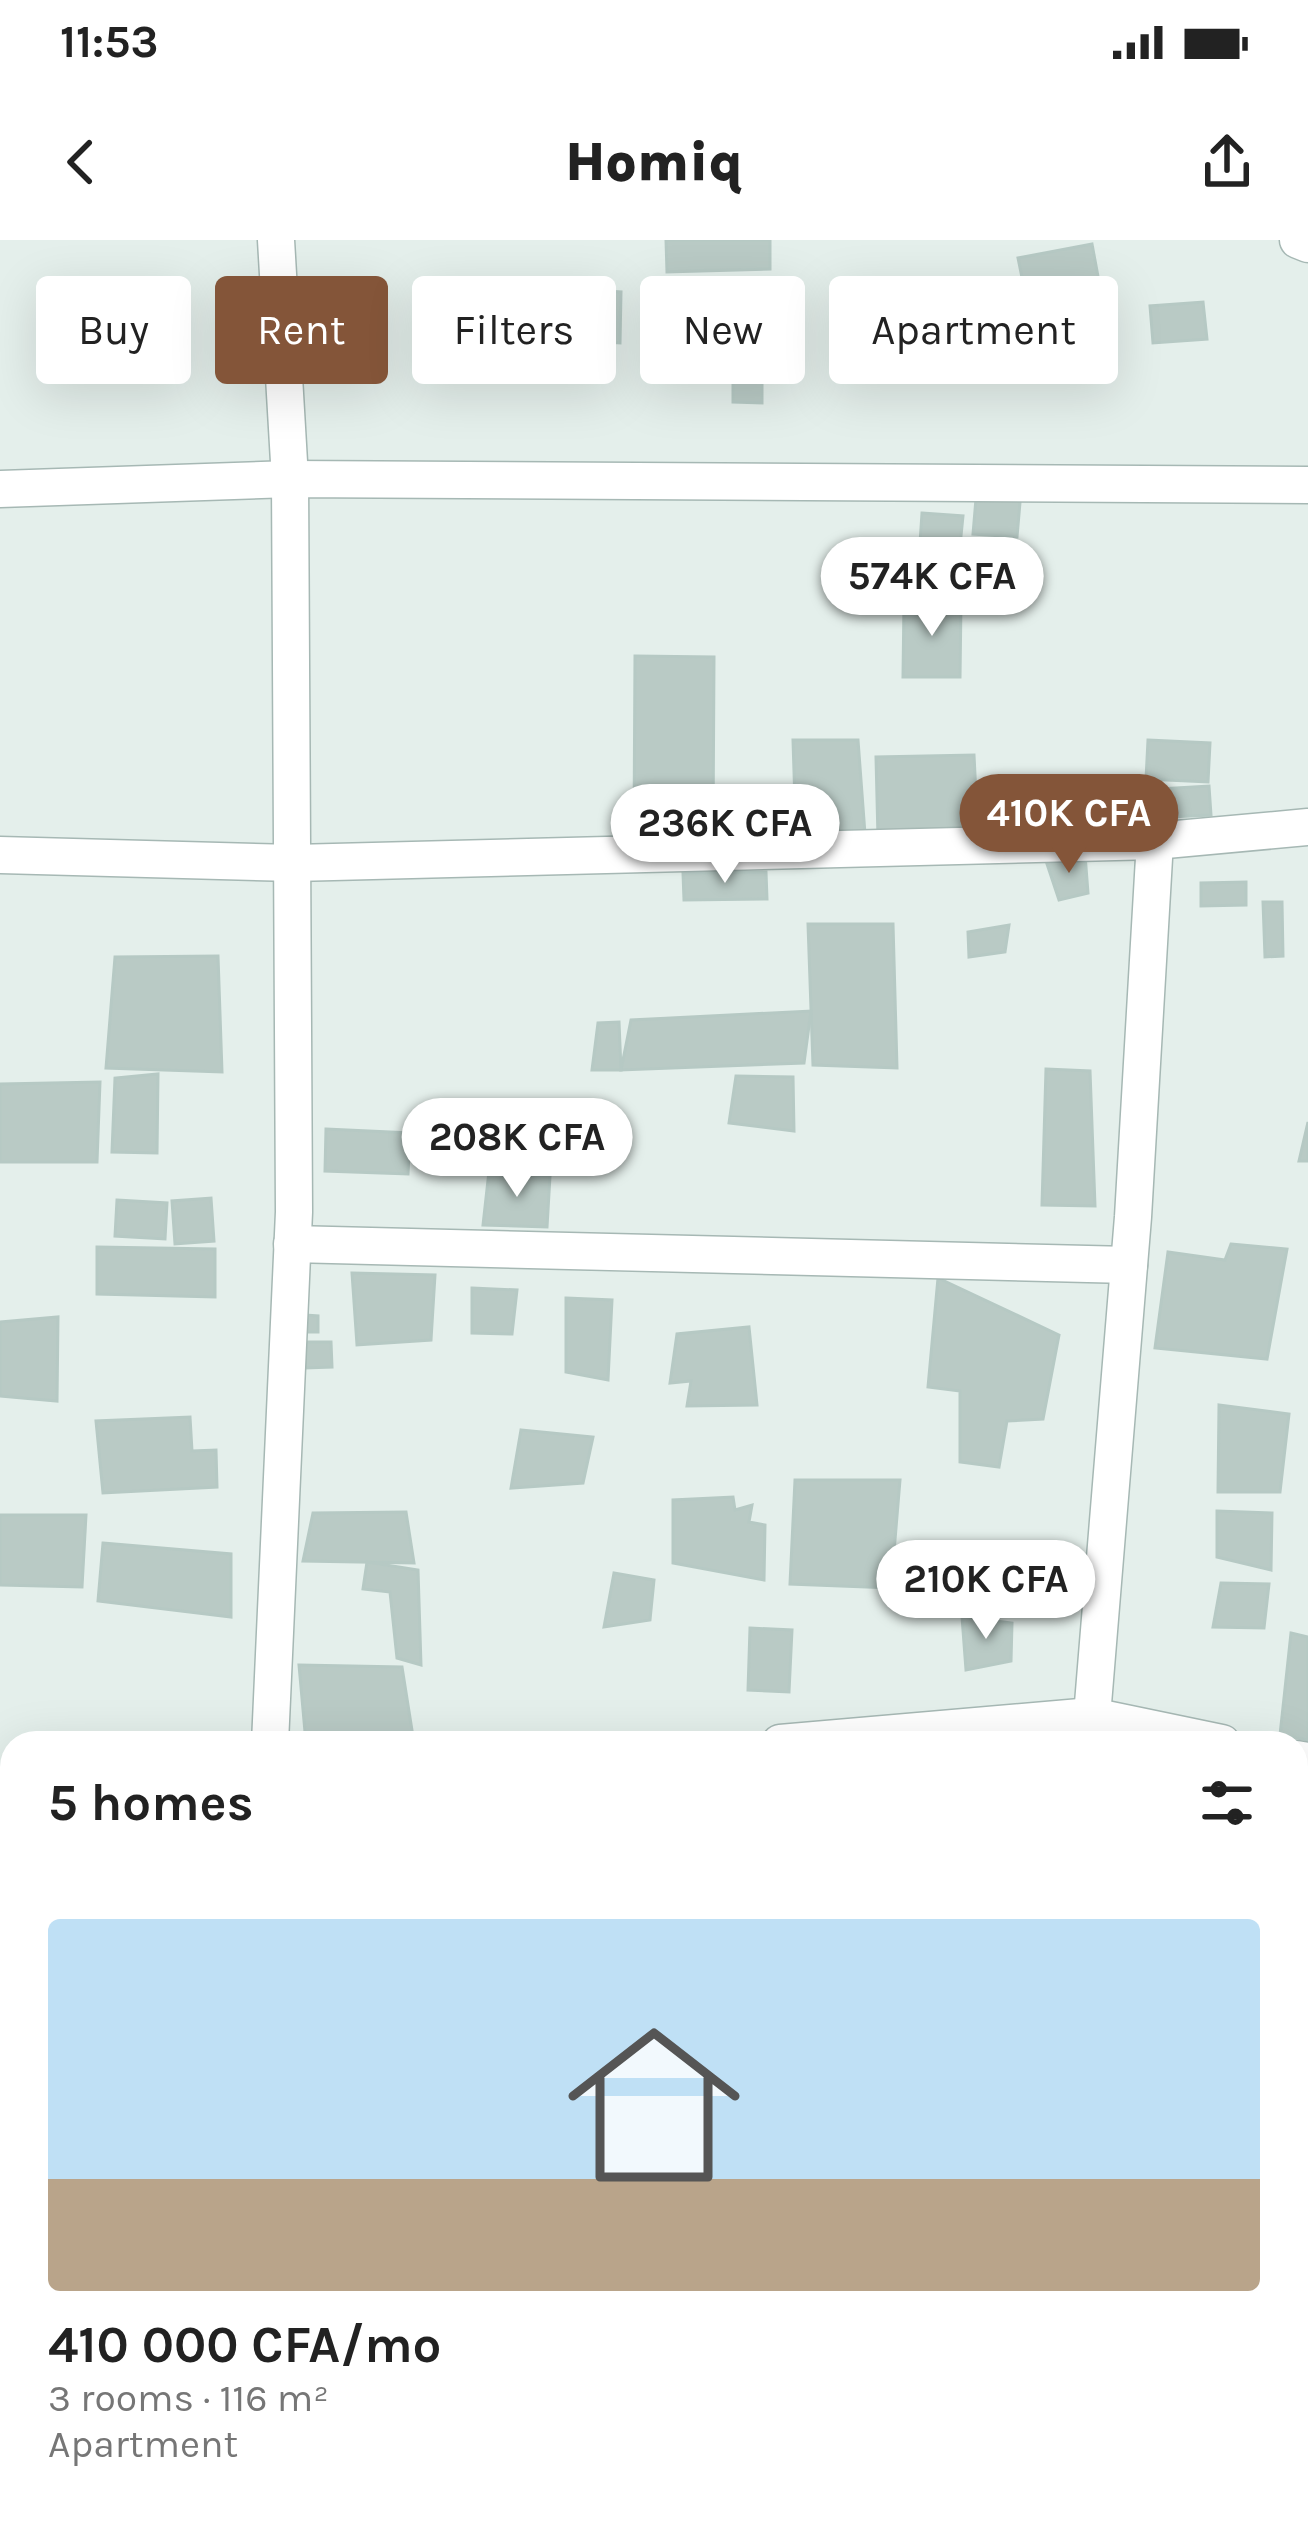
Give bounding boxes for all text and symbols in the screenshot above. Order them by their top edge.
text: 11:53 [60,16,158,68]
icon: back [48,129,114,195]
icon: share [1194,129,1260,195]
text: Homiq [565,130,743,194]
chip: Buy [36,276,191,384]
chip: Rent [215,276,388,384]
chip: Filters [412,276,616,384]
chip: New [640,276,805,384]
chip: Apartment [829,276,1118,384]
pin: 574K CFA [808,537,1056,639]
text: 574K CFA [848,553,1016,599]
pin: 410K CFA [945,774,1193,876]
pin: 236K CFA [601,784,849,886]
text: 410K CFA [986,790,1152,836]
text: 236K CFA [638,800,812,846]
pin: 208K CFA [393,1098,641,1200]
text: 208K CFA [429,1114,605,1160]
pin: 210K CFA [862,1540,1110,1642]
text: 210K CFA [903,1556,1069,1602]
icon: filters [1194,1770,1260,1836]
text: 5 homes [48,1773,254,1833]
icon: home [546,1997,762,2213]
text: 410 000 CFA/mo [48,2315,441,2375]
text: 3 rooms · 116 m² [48,2375,329,2421]
text: Apartment [48,2421,238,2467]

